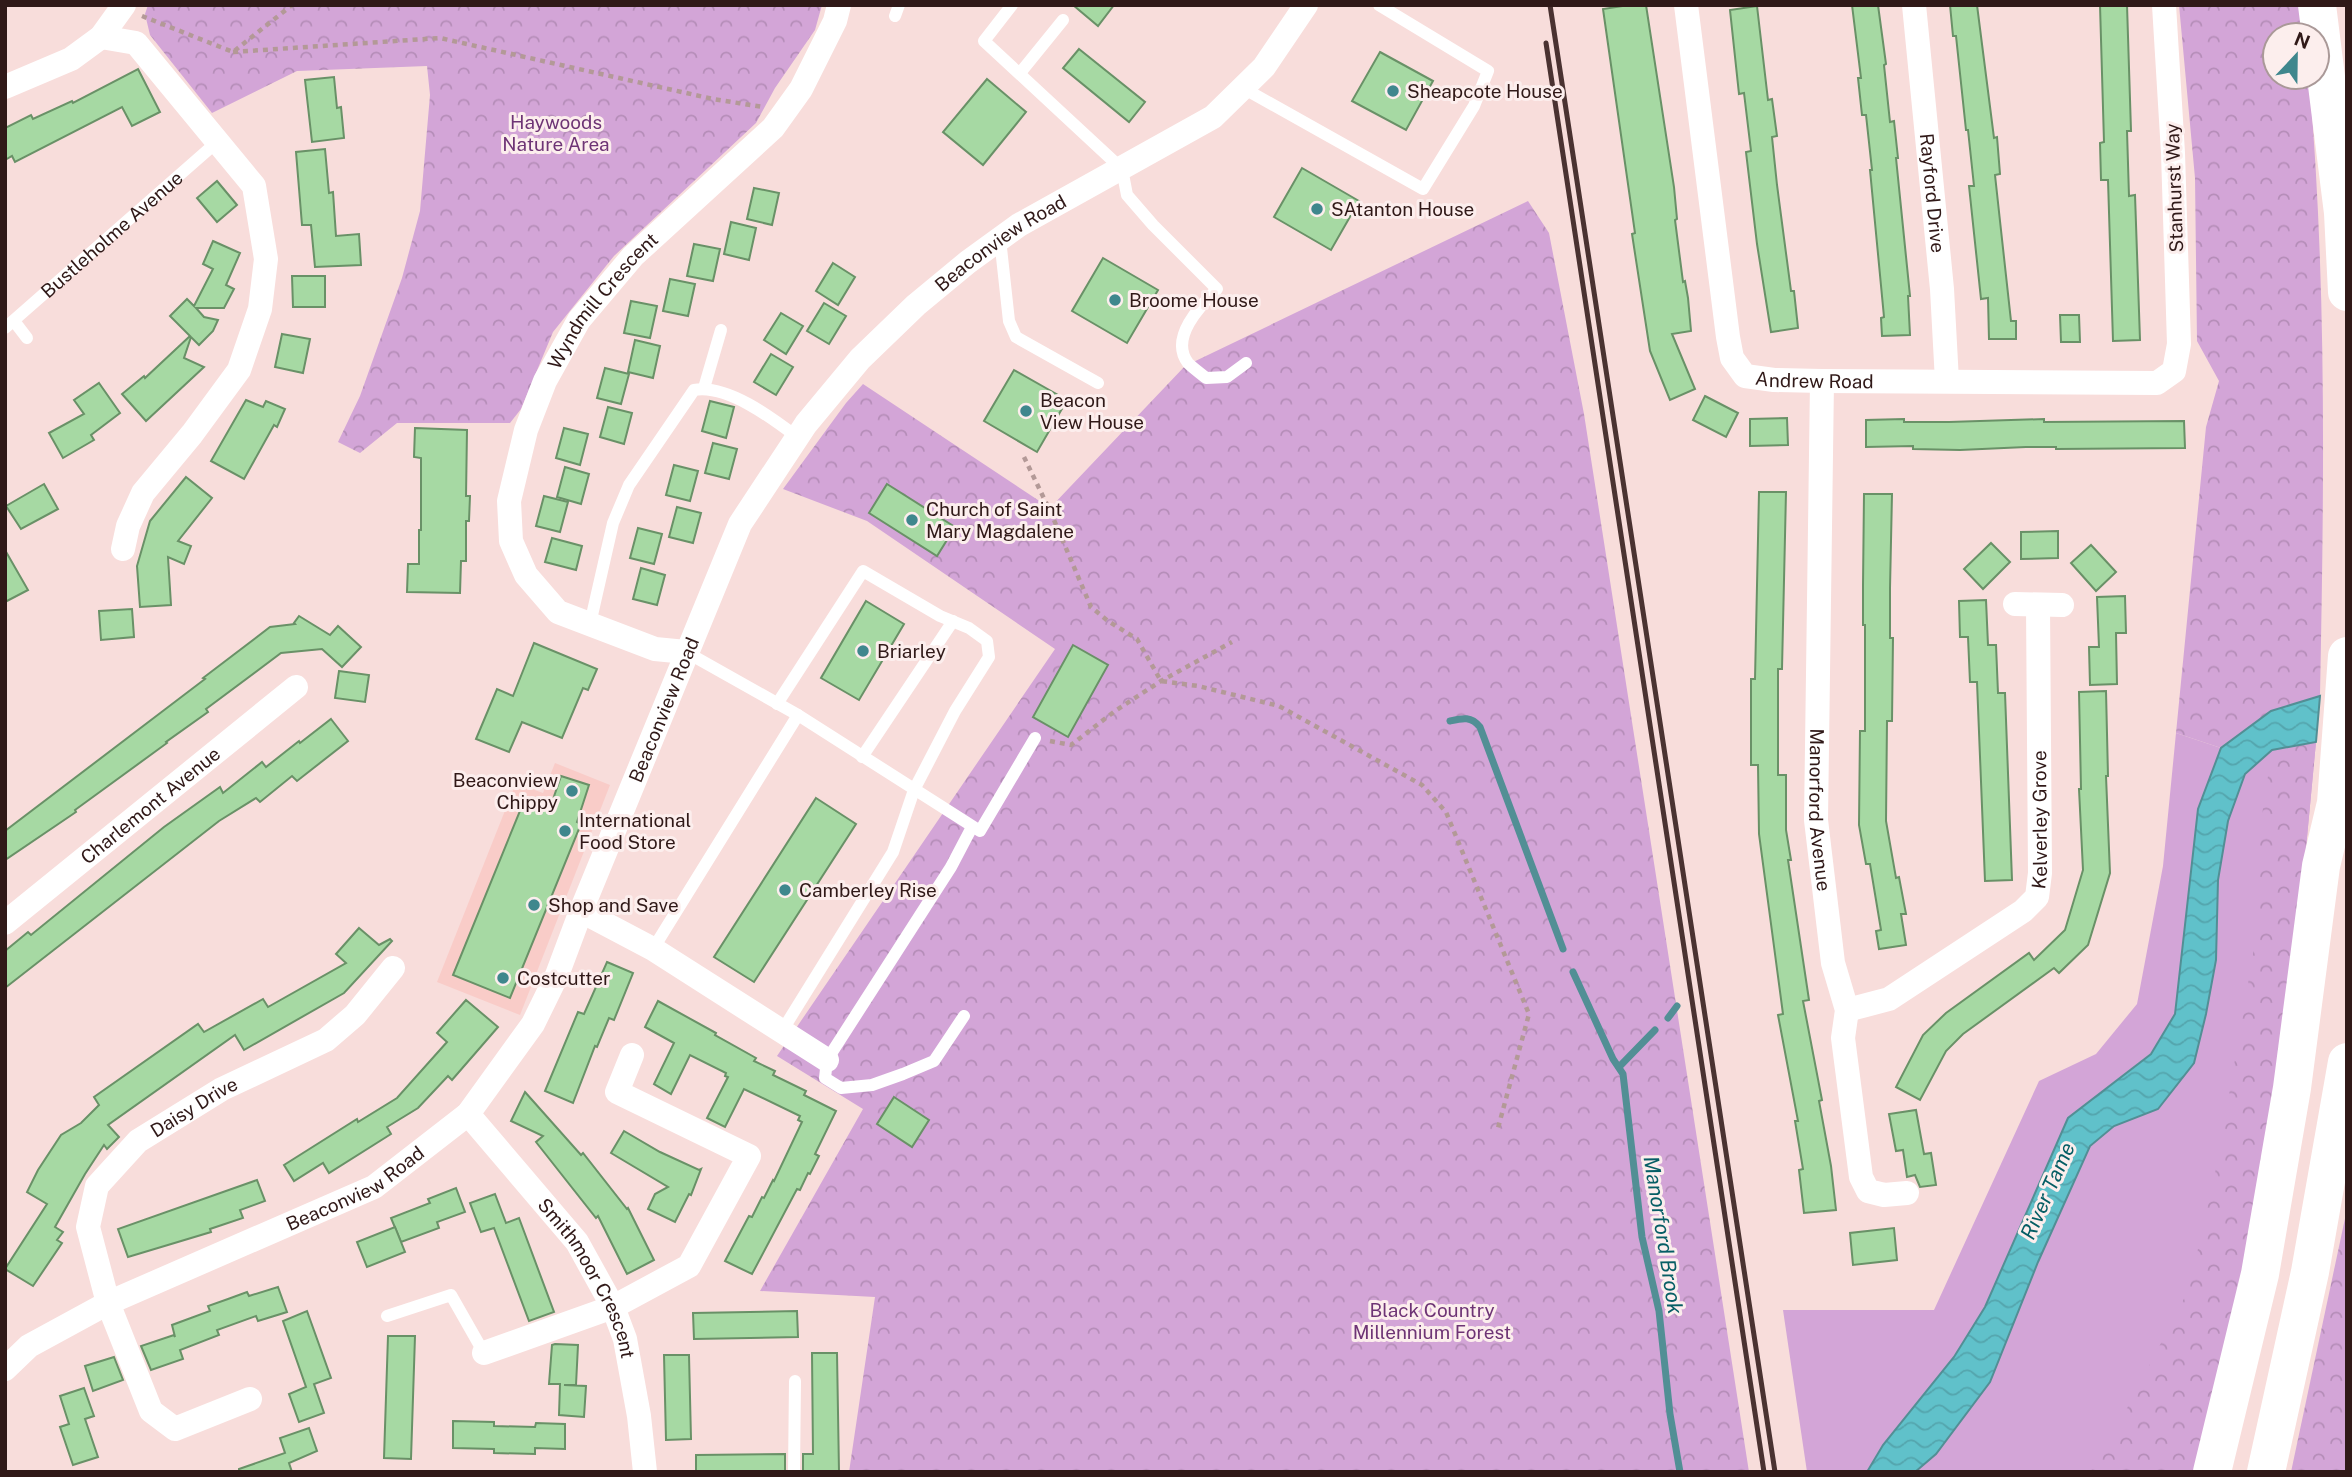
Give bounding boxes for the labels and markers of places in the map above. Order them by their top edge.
place label: Sheapcote House [1407,80,1563,102]
marker: Sheapcote House [1385,83,1401,99]
place label: SAtanton House [1331,198,1474,220]
marker: SAtanton House [1309,201,1325,217]
place label: Broome House [1129,289,1259,311]
marker: Broome House [1107,292,1123,308]
place label: Beacon View House [1040,389,1144,433]
marker: Beacon View House [1018,403,1034,419]
place label: Church of Saint Mary Magdalene [926,498,1074,542]
marker: Church of Saint Mary Magdalene [904,512,920,528]
place label: Briarley [877,640,946,662]
marker: Briarley [855,643,871,659]
place label: Beaconview Chippy [453,769,558,813]
marker: Beaconview Chippy [564,783,580,799]
place label: International Food Store [579,809,691,853]
marker: International Food Store [557,823,573,839]
place label: Camberley Rise [799,879,937,901]
marker: Camberley Rise [777,882,793,898]
place label: Shop and Save [548,894,679,916]
marker: Shop and Save [526,897,542,913]
place label: Costcutter [517,967,610,989]
marker: Costcutter [495,970,511,986]

